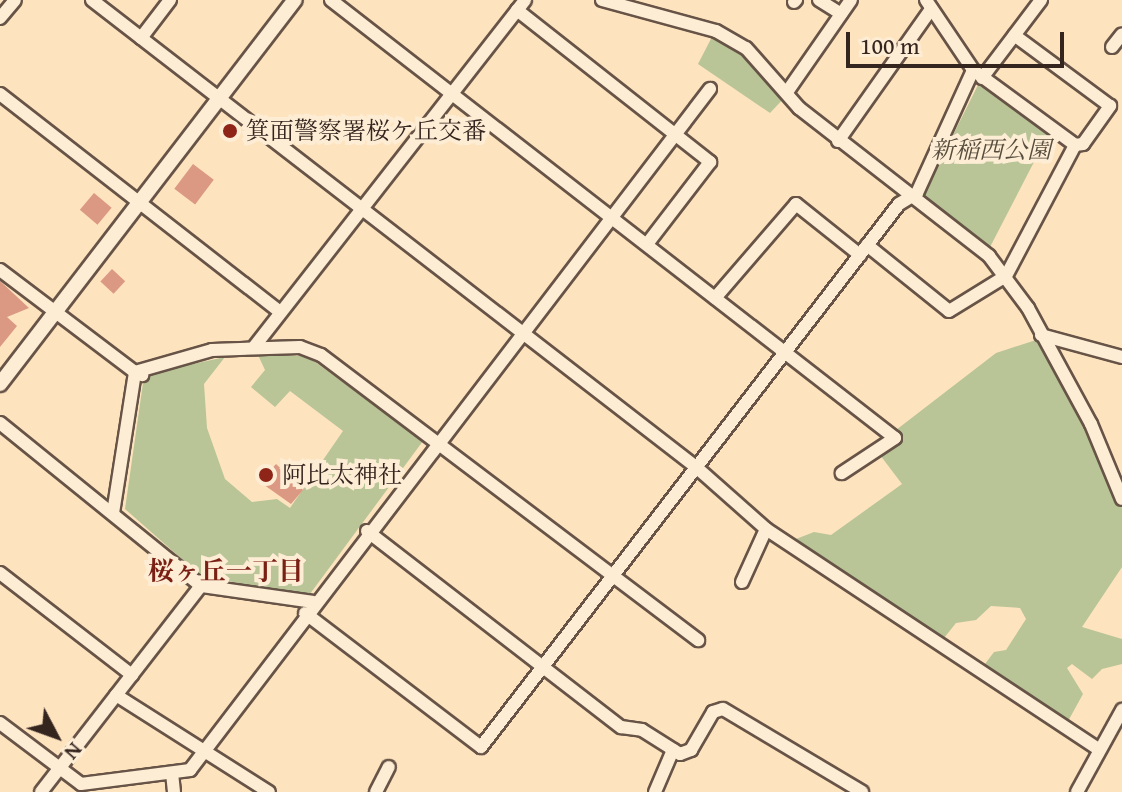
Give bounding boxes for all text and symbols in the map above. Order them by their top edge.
scale bar [850,16,1068,66]
text: 100 m [860,28,920,63]
place label: 箕面警察署桜ケ丘交番 [246,117,486,145]
marker: 箕面警察署桜ケ丘交番 [221,122,239,140]
park label: 新稲西公園 [931,136,1051,164]
place label: 阿比太神社 [282,461,402,489]
marker: 阿比太神社 [257,466,275,484]
district label: 桜ヶ丘一丁目 [148,555,304,587]
north arrow [16,696,96,776]
text: N [57,736,91,768]

